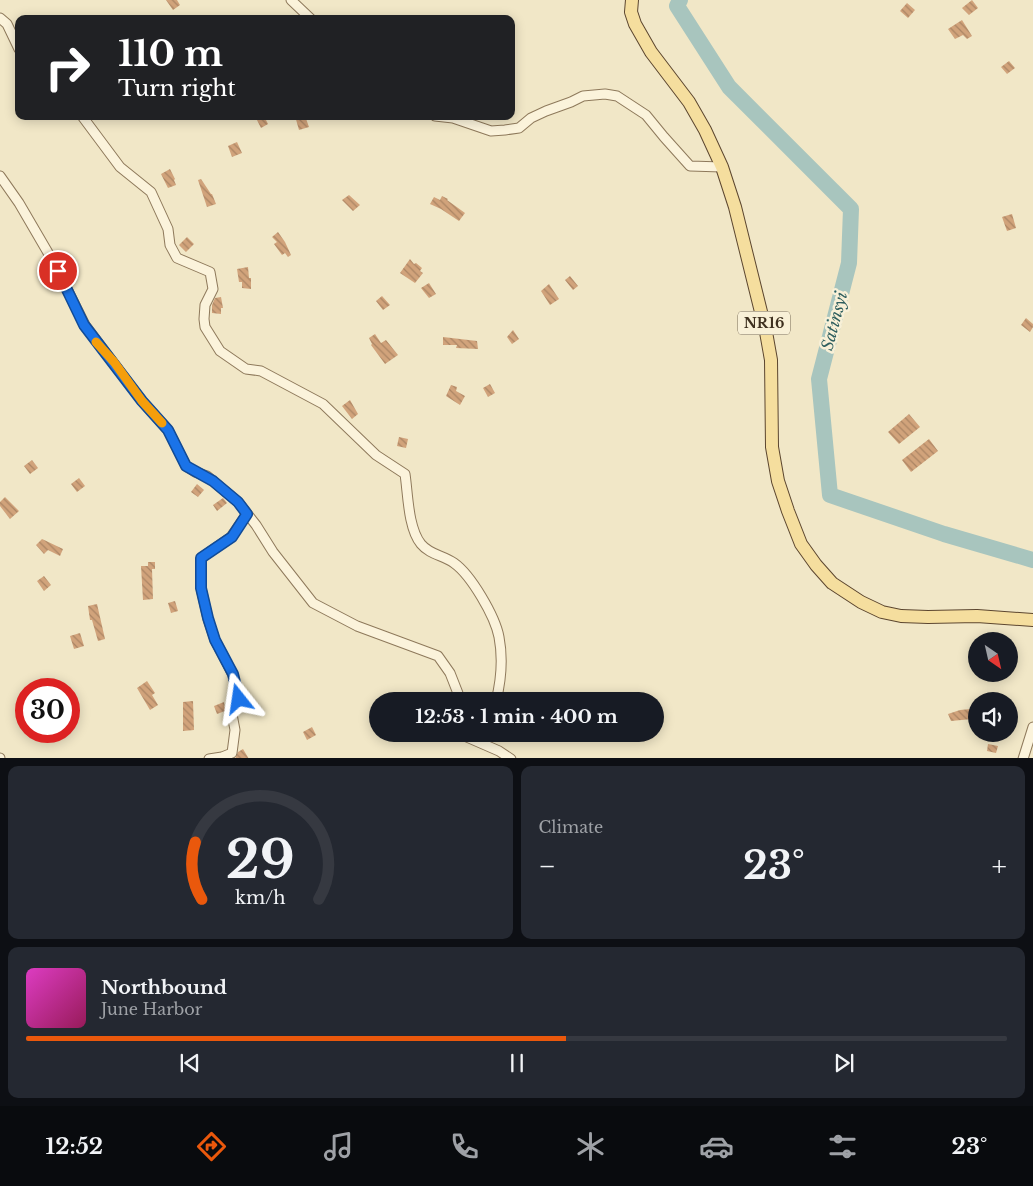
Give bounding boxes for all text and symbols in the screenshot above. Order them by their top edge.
text: 110 m [118,32,223,75]
icon: right [35,35,100,100]
text: Turn right [118,75,236,102]
pin [37,250,79,292]
icon: arrive [44,257,72,285]
water label: Satinsyi [817,289,852,352]
road number: NR16 [738,312,790,334]
north arrow [968,632,1018,682]
map controls [968,632,1018,742]
position arrow [212,672,264,724]
speed limit sign: 30 [15,678,80,743]
button: sound [968,692,1018,742]
text: 12:53 · 1 min · 400 m [415,705,618,728]
text: Climate [539,817,603,837]
text: 29 [226,828,295,892]
text: 23° [743,842,805,889]
text: − [539,849,556,884]
text: + [992,849,1007,884]
text: km/h [235,887,286,909]
text: Northbound [101,976,227,999]
text: June Harbor [101,999,202,1019]
icon: previous [176,1049,204,1077]
icon: pause [503,1049,531,1077]
icon: next [830,1049,858,1077]
icon: directions [194,1129,229,1164]
icon: music [321,1129,356,1164]
icon: phone [447,1129,482,1164]
icon: climate [573,1129,608,1164]
icon: car [699,1129,734,1164]
icon: filters [825,1129,860,1164]
text: 12:52 [46,1133,103,1160]
text: 23° [952,1133,987,1160]

